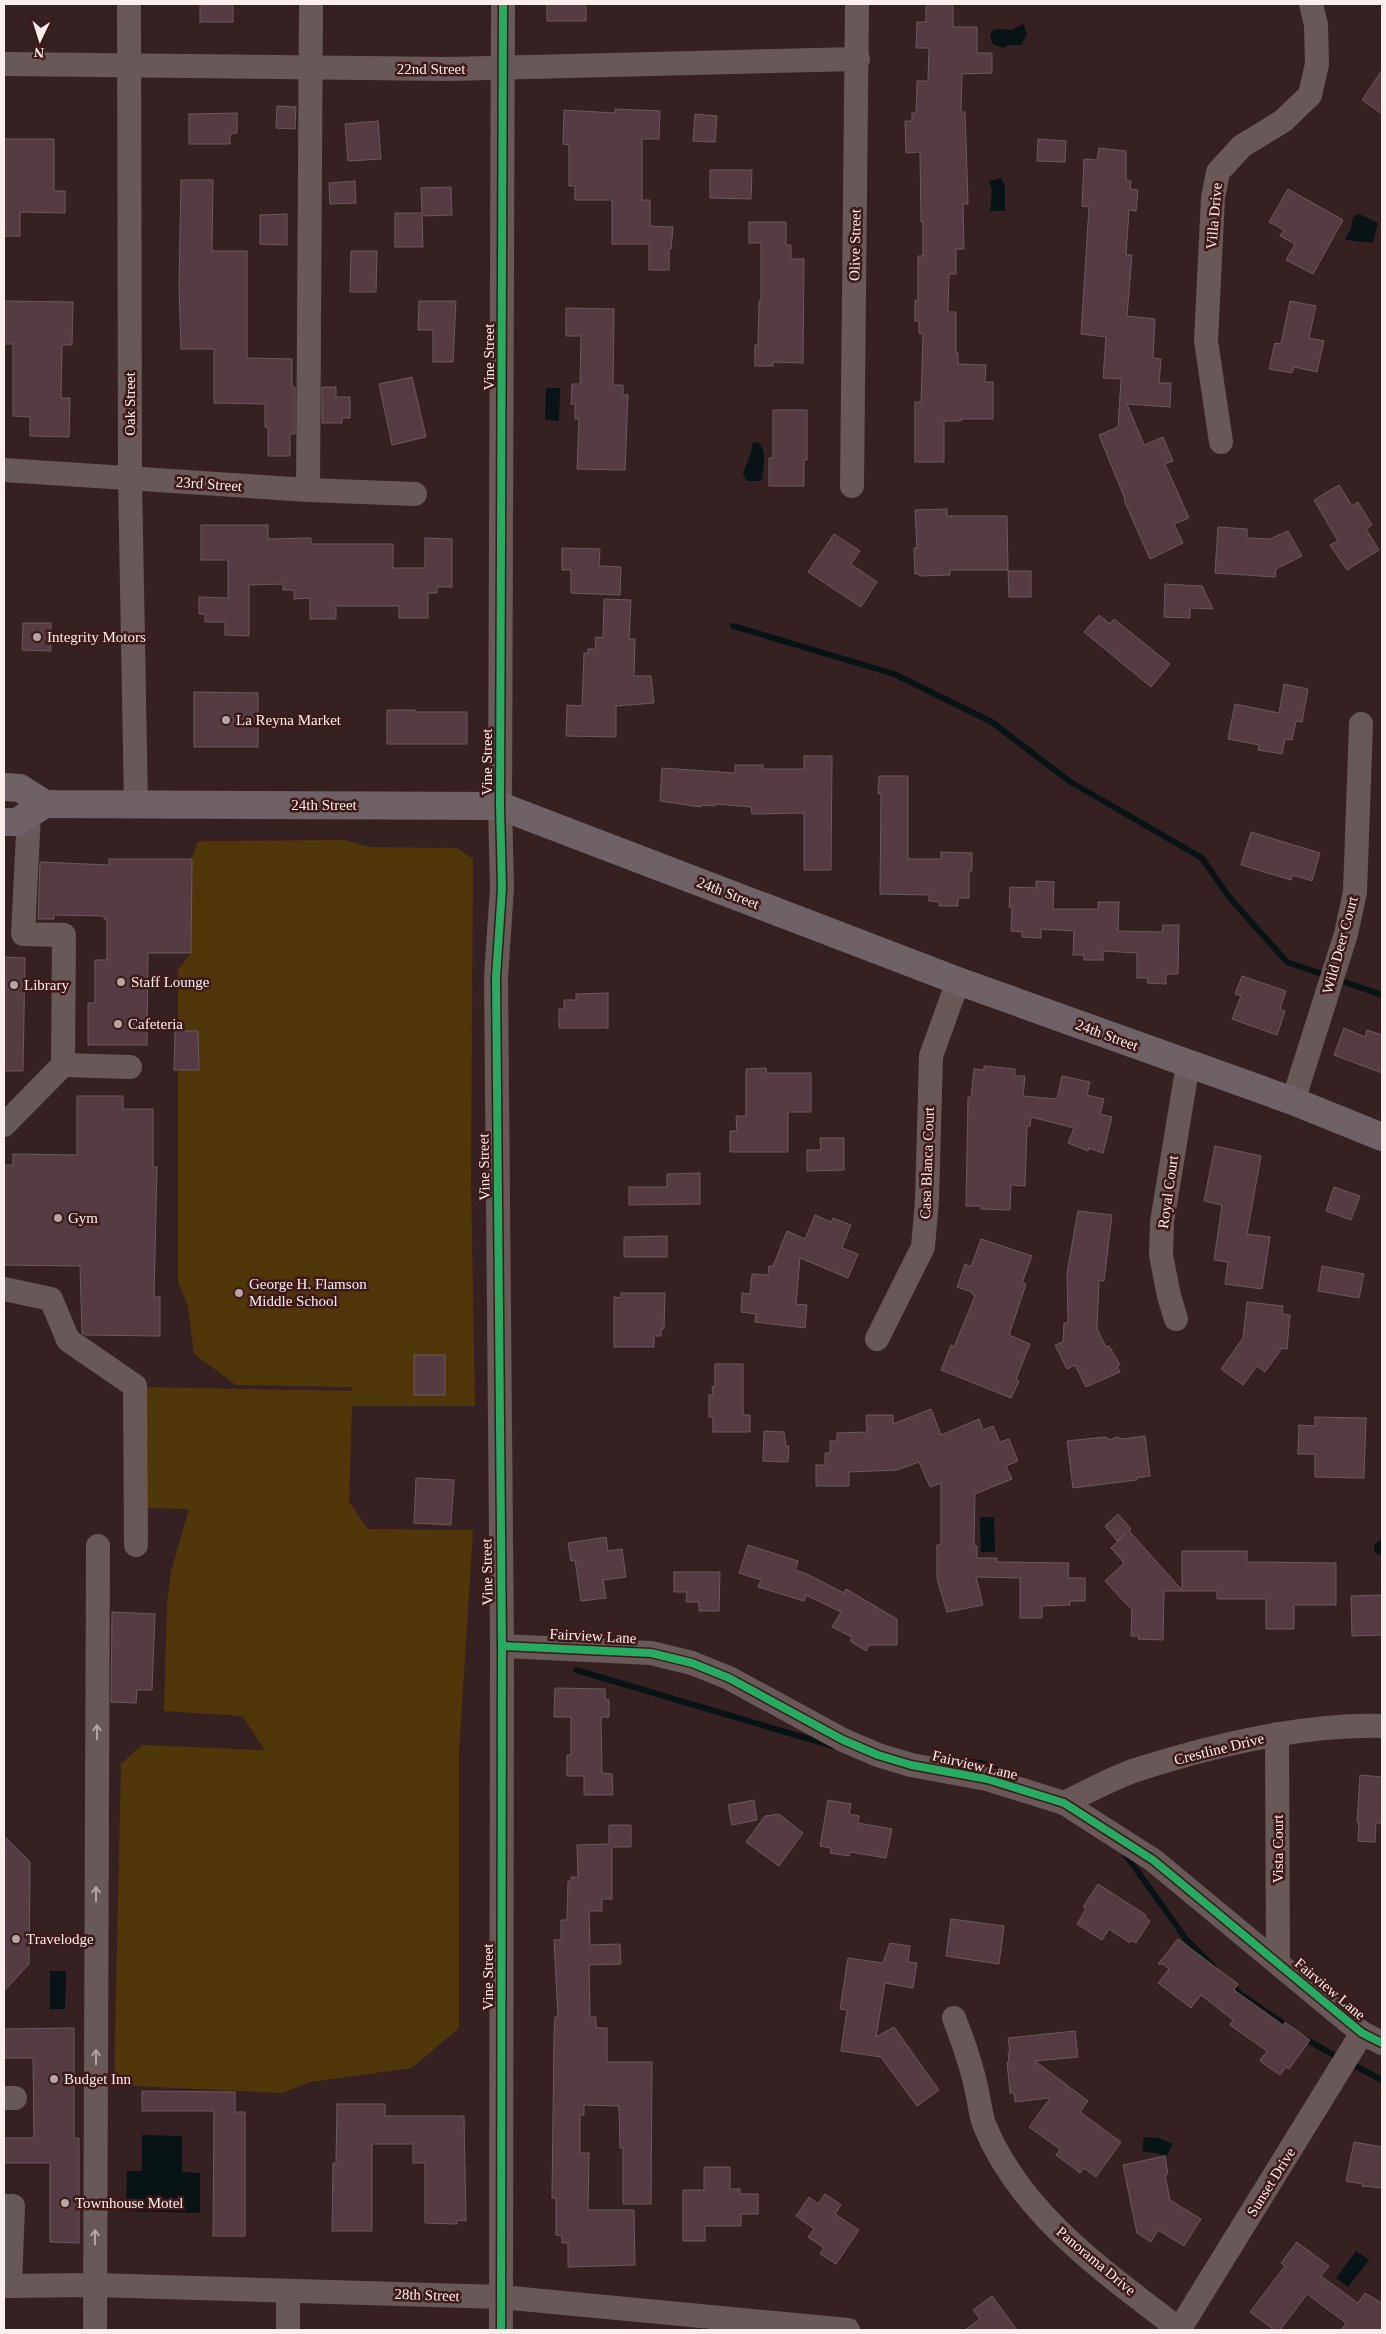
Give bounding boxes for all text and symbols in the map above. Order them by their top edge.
north arrow [15,15,65,65]
text: N [34,45,45,60]
street label: 22nd Street [397,61,466,77]
street label: Villa Drive [1203,182,1225,250]
street label: Olive Street [846,208,864,281]
street label: Vine Street [481,323,497,391]
street label: Oak Street [122,371,138,436]
street label: 23rd Street [175,474,243,494]
place label: Integrity Motors [47,629,146,645]
marker: Integrity Motors [31,631,43,643]
place label: La Reyna Market [236,712,342,728]
marker: La Reyna Market [220,714,232,726]
street label: Vine Street [479,728,495,796]
street label: 24th Street [291,797,358,813]
street label: 24th Street [695,874,762,912]
street label: Wild Deer Court [1319,894,1361,995]
place label: Staff Lounge [131,974,210,990]
marker: Staff Lounge [115,976,127,988]
place label: Library [24,977,69,993]
marker: Library [8,979,20,991]
place label: Cafeteria [128,1016,183,1032]
street label: 24th Street [1074,1016,1141,1054]
marker: Cafeteria [112,1018,124,1030]
street label: Casa Blanca Court [917,1106,937,1219]
street label: Vine Street [475,1133,493,1201]
street label: Royal Court [1155,1154,1181,1230]
place label: Gym [68,1210,98,1226]
marker: Gym [52,1212,64,1224]
place label: George H. Flamson Middle School [249,1276,367,1309]
marker: George H. Flamson Middle School [233,1287,245,1299]
street label: Vine Street [478,1538,496,1606]
street label: Fairview Lane [549,1626,637,1646]
one-way arrow [92,1724,102,1740]
street label: Crestline Drive [1172,1730,1266,1768]
street label: Fairview Lane [931,1747,1020,1783]
street label: Vista Court [1270,1814,1286,1883]
one-way arrow [91,1886,101,1902]
place label: Travelodge [26,1931,94,1947]
marker: Travelodge [10,1933,22,1945]
street label: Vine Street [480,1943,496,2011]
street label: Fairview Lane [1292,1955,1369,2023]
one-way arrow [91,2049,101,2065]
place label: Budget Inn [64,2071,132,2087]
marker: Budget Inn [48,2073,60,2085]
street label: Sunset Drive [1244,2144,1299,2219]
place label: Townhouse Motel [75,2195,184,2211]
marker: Townhouse Motel [59,2197,71,2209]
street label: Panorama Drive [1053,2223,1139,2299]
one-way arrow [90,2229,100,2245]
street label: 28th Street [394,2286,461,2304]

